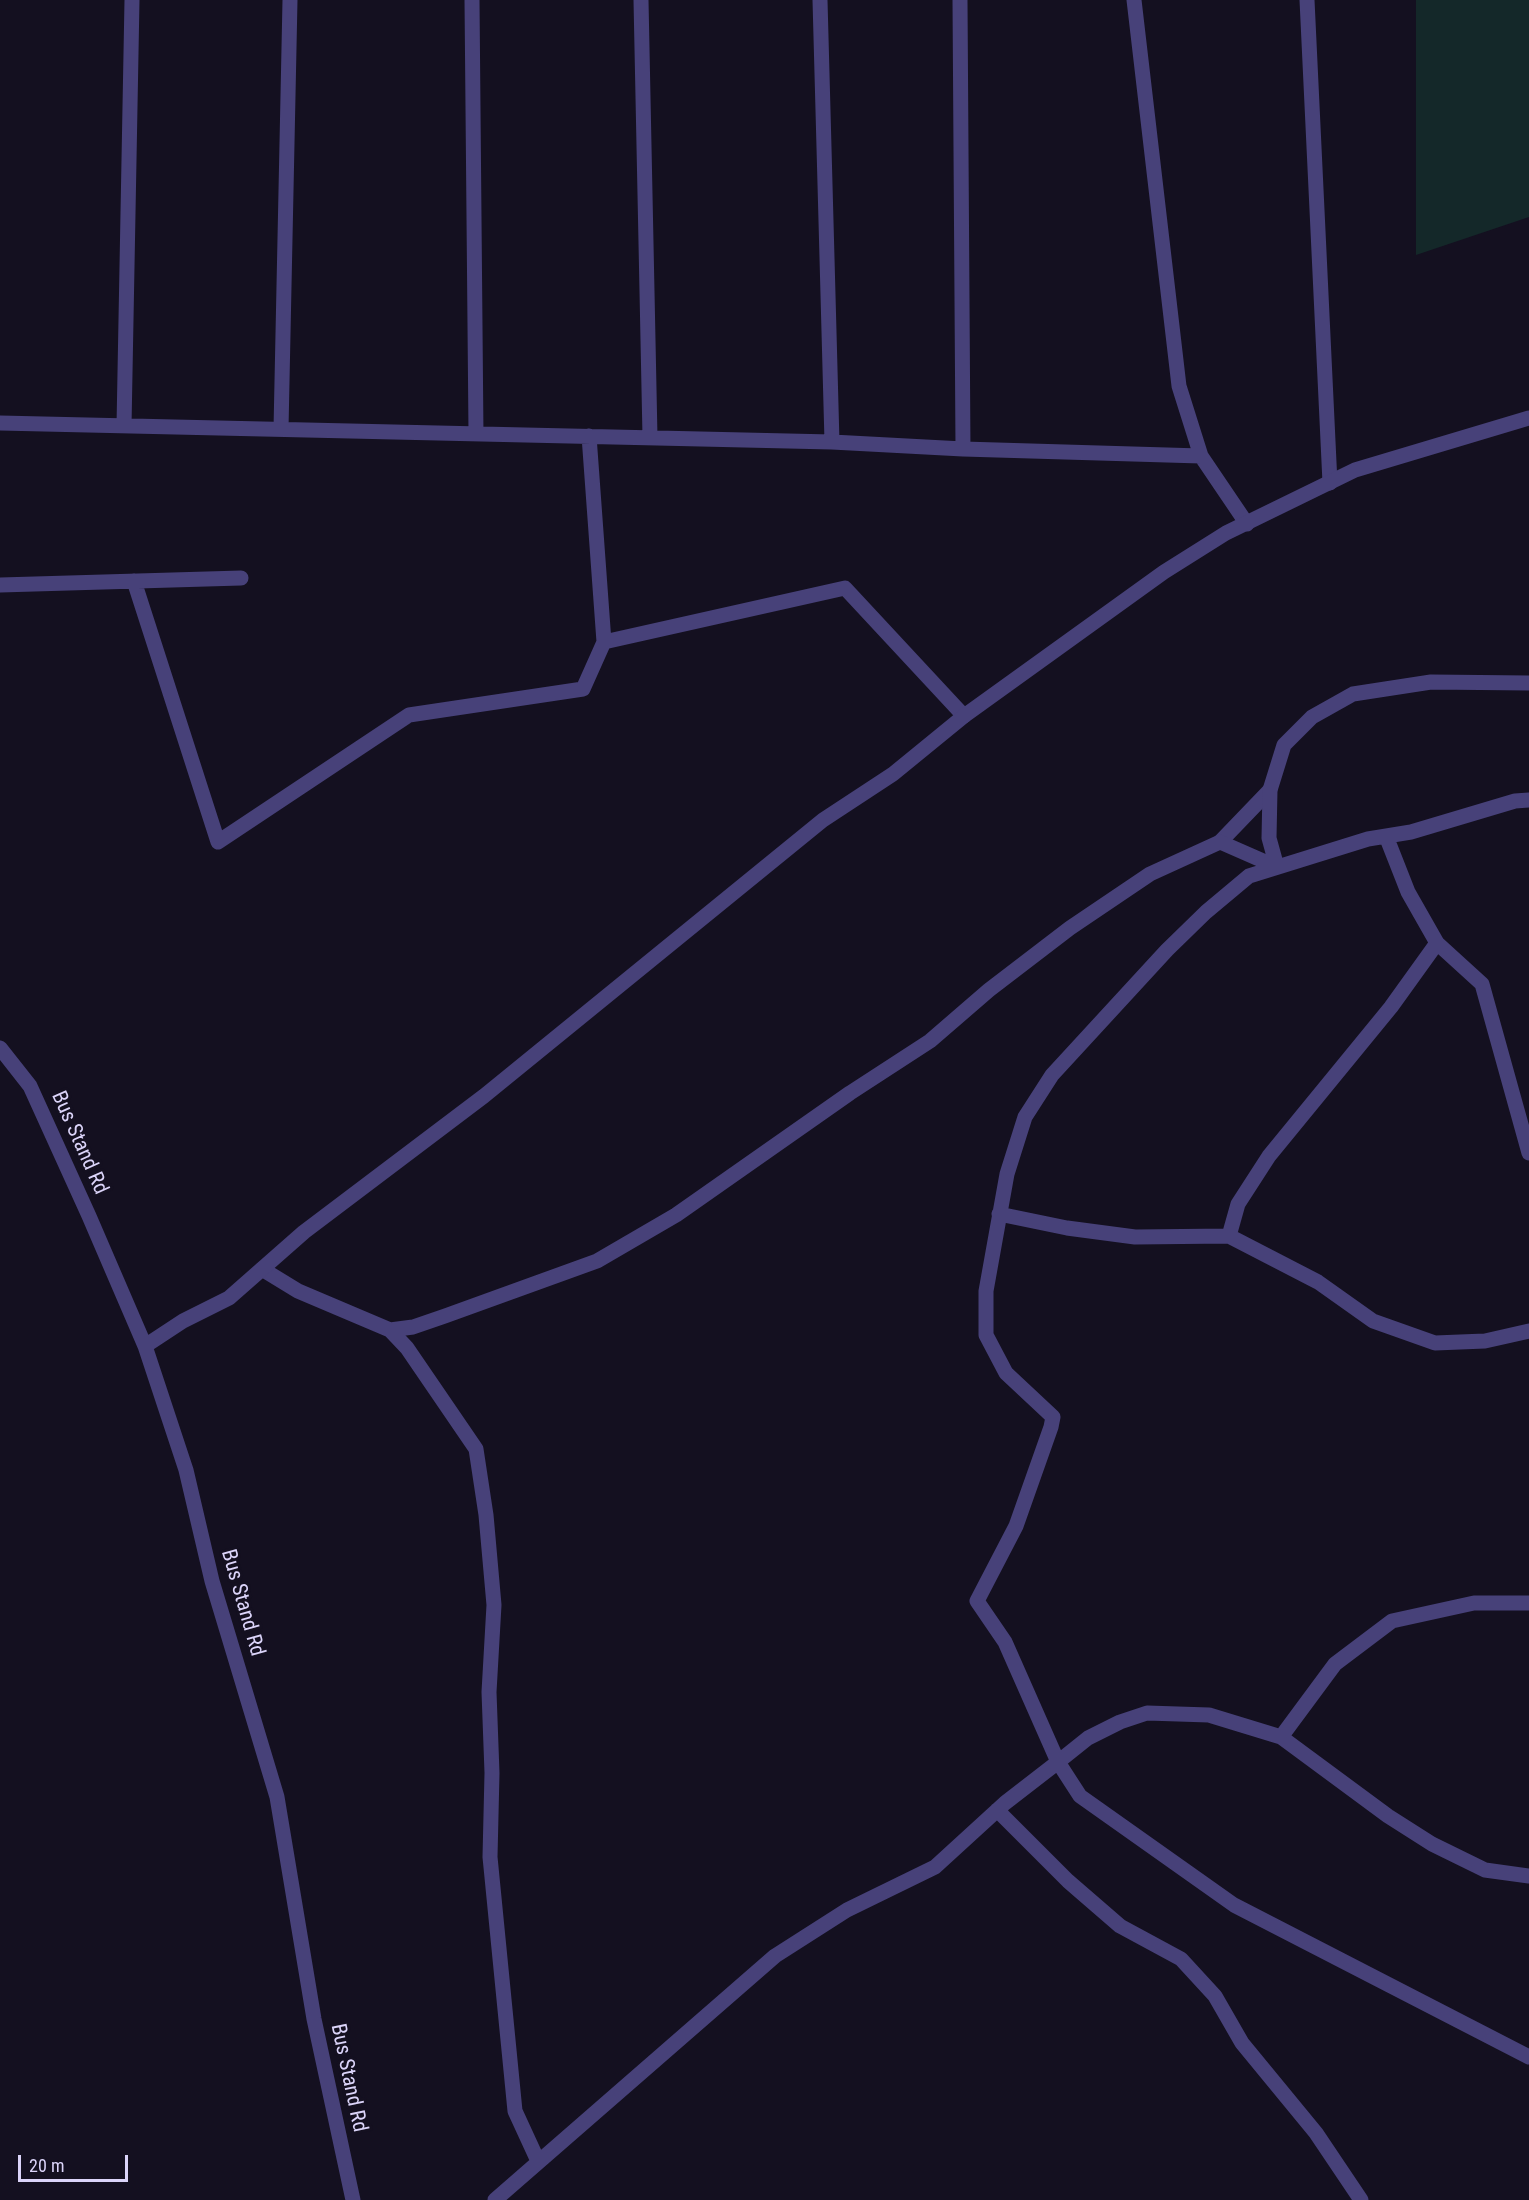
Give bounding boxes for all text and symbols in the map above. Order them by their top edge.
street label: Bus Stand Rd [45,1088,113,1198]
street label: Bus Stand Rd [215,1547,269,1659]
street label: Bus Stand Rd [324,2022,372,2134]
scale bar [21,2143,130,2181]
text: 20 m [29,2155,64,2176]

